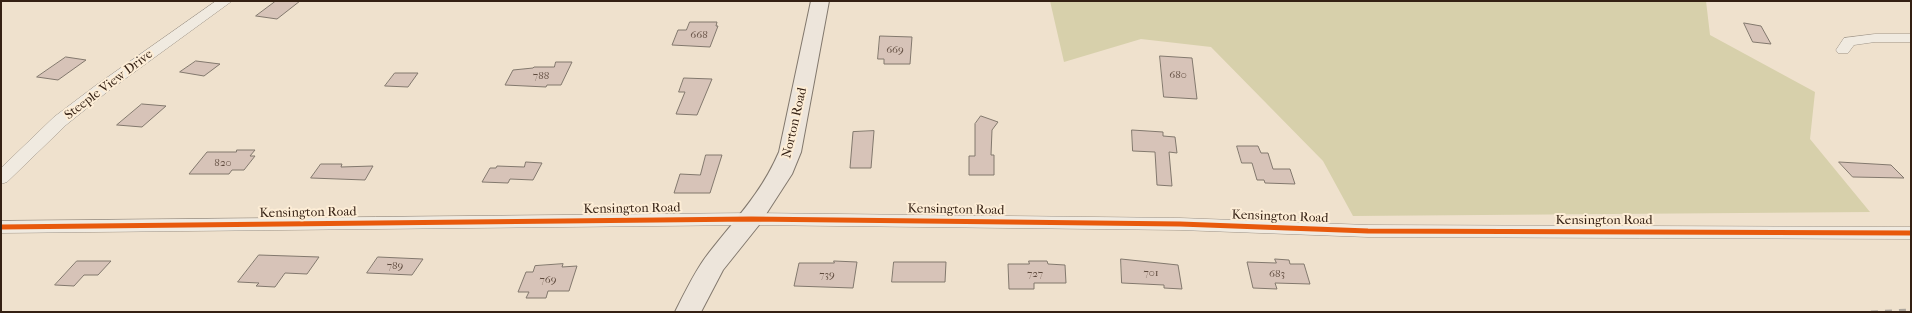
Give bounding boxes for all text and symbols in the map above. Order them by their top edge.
house number: 668 [690,28,708,42]
house number: 669 [886,43,904,57]
street label: Steeple View Drive [62,47,156,123]
house number: 680 [1169,68,1187,82]
house number: 788 [533,69,549,83]
street label: Norton Road [779,86,811,160]
house number: 820 [214,156,232,170]
street label: Kensington Road [583,200,681,218]
street label: Kensington Road [907,201,1005,219]
street label: Kensington Road [259,204,357,222]
street label: Kensington Road [1231,208,1329,226]
street label: Kensington Road [1556,213,1652,229]
house number: 789 [387,259,403,273]
house number: 701 [1143,266,1159,280]
house number: 727 [1027,267,1043,281]
house number: 683 [1269,267,1285,281]
house number: 739 [819,268,835,282]
house number: 769 [539,273,557,287]

